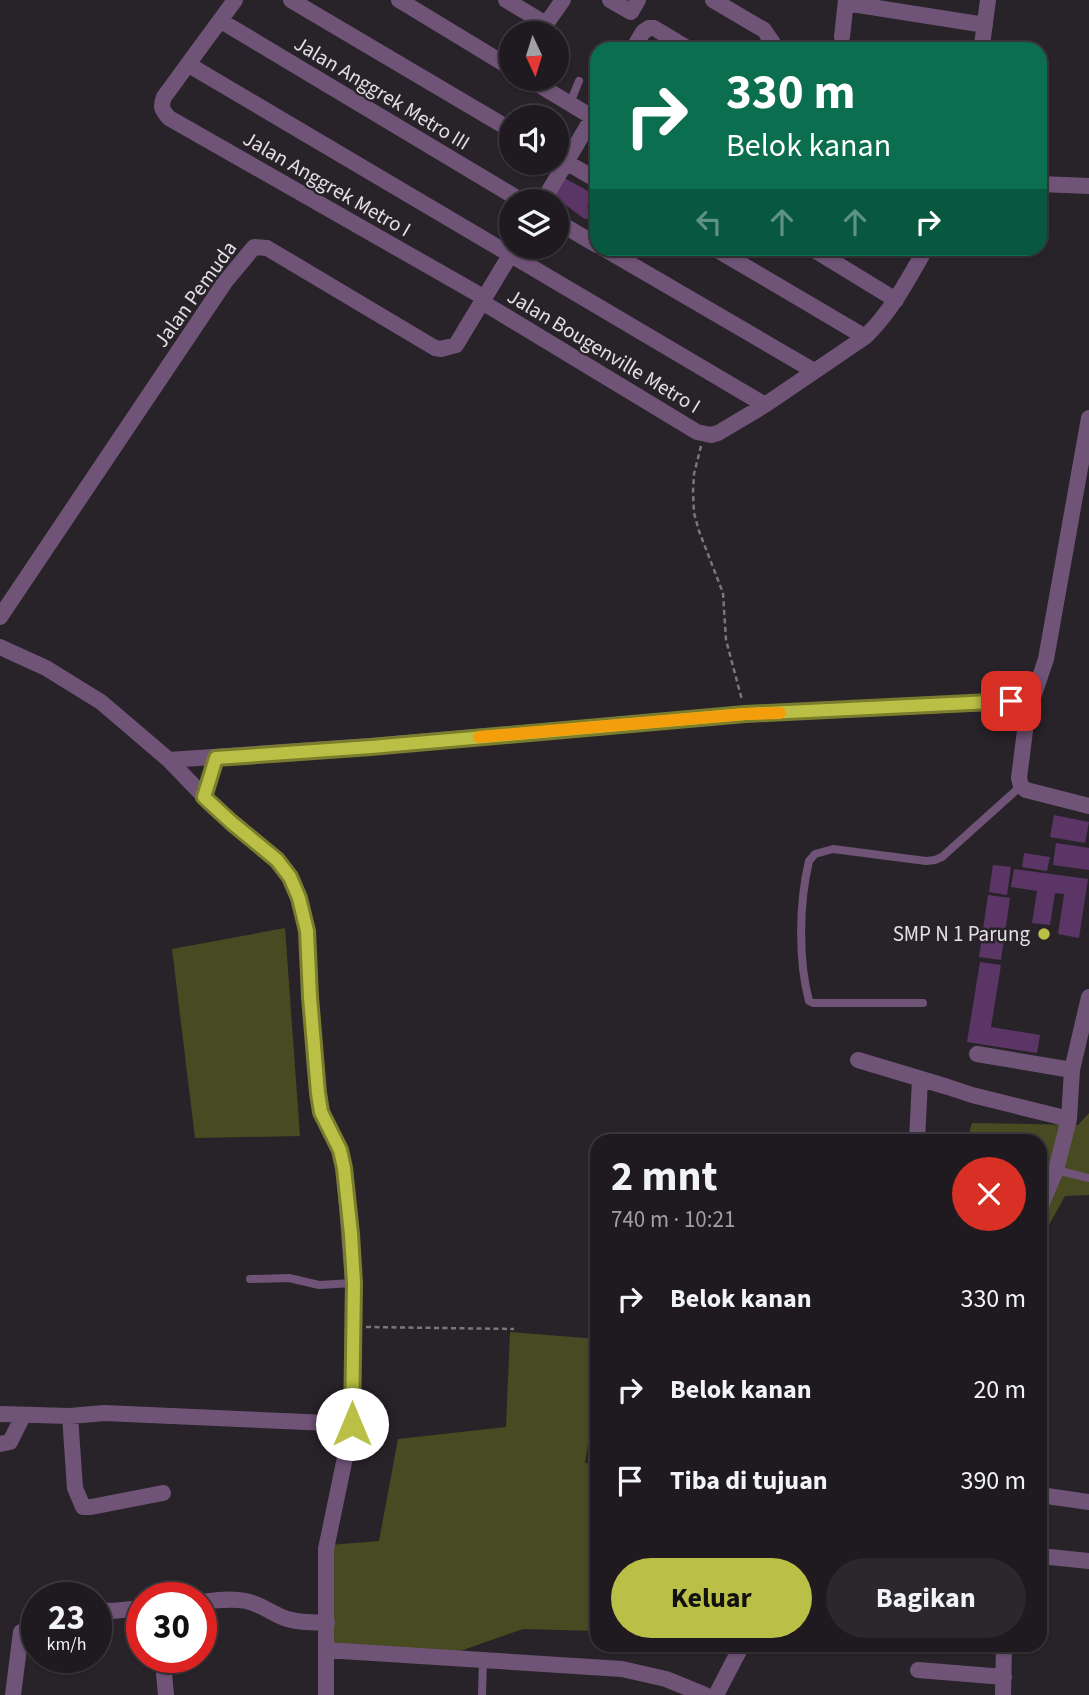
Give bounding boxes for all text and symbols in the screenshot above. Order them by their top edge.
north arrow [499,21,569,91]
map controls [499,21,569,259]
street label: Jalan Anggrek Metro III [288,29,476,157]
text: 330 m [726,58,855,128]
icon: right [611,70,702,161]
button: sound [499,105,569,175]
text: Belok kanan [726,123,891,169]
street label: Jalan Anggrek Metro I [238,124,416,244]
button: layers [499,189,569,259]
icon: left [690,203,728,241]
icon: ahead [763,203,801,241]
icon: ahead [836,203,874,241]
icon: right [909,203,947,241]
street label: Jalan Pemuda [146,235,244,353]
street label: Jalan Bougenville Metro I [502,281,706,421]
pin [981,671,1041,731]
icon: arrive [992,682,1030,720]
place label: SMP N 1 Parung [893,919,1030,949]
marker: SMP N 1 Parung [1036,926,1052,942]
text: 2 mnt [611,1147,718,1207]
button: close [952,1157,1026,1231]
text: 740 m · 10:21 [611,1203,735,1236]
icon: right [611,1280,649,1318]
text: Belok kanan [670,1280,812,1317]
text: 330 m [960,1280,1026,1317]
icon: right [611,1371,649,1409]
text: Belok kanan [670,1371,812,1408]
text: 20 m [973,1371,1026,1408]
position arrow [315,1387,389,1461]
icon: arrive [611,1462,649,1500]
text: Tiba di tujuan [670,1462,828,1499]
text: 390 m [960,1462,1026,1499]
button: Keluar [611,1558,812,1638]
button: Bagikan [826,1558,1026,1638]
speed limit sign: 30 [126,1582,217,1673]
text: 23 [48,1593,85,1643]
text: km/h [47,1632,86,1657]

